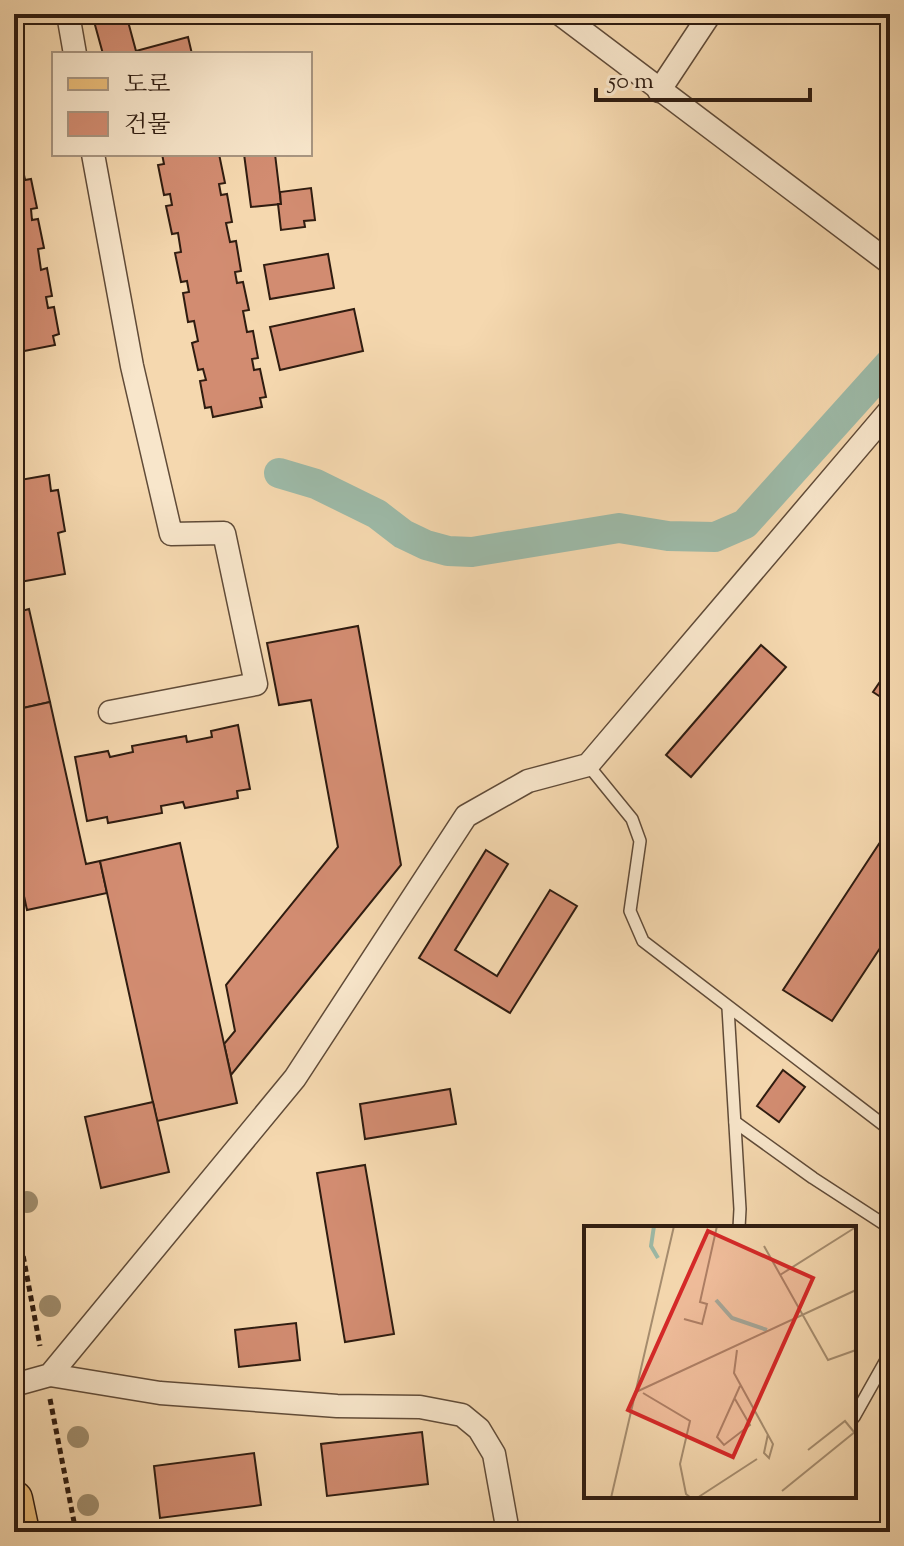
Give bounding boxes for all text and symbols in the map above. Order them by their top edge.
legend [52,52,312,156]
scale bar [596,52,810,102]
text: 50 m [606,65,654,99]
text: 도로 [124,69,170,103]
text: 건물 [124,109,170,143]
inset map [584,1226,856,1498]

